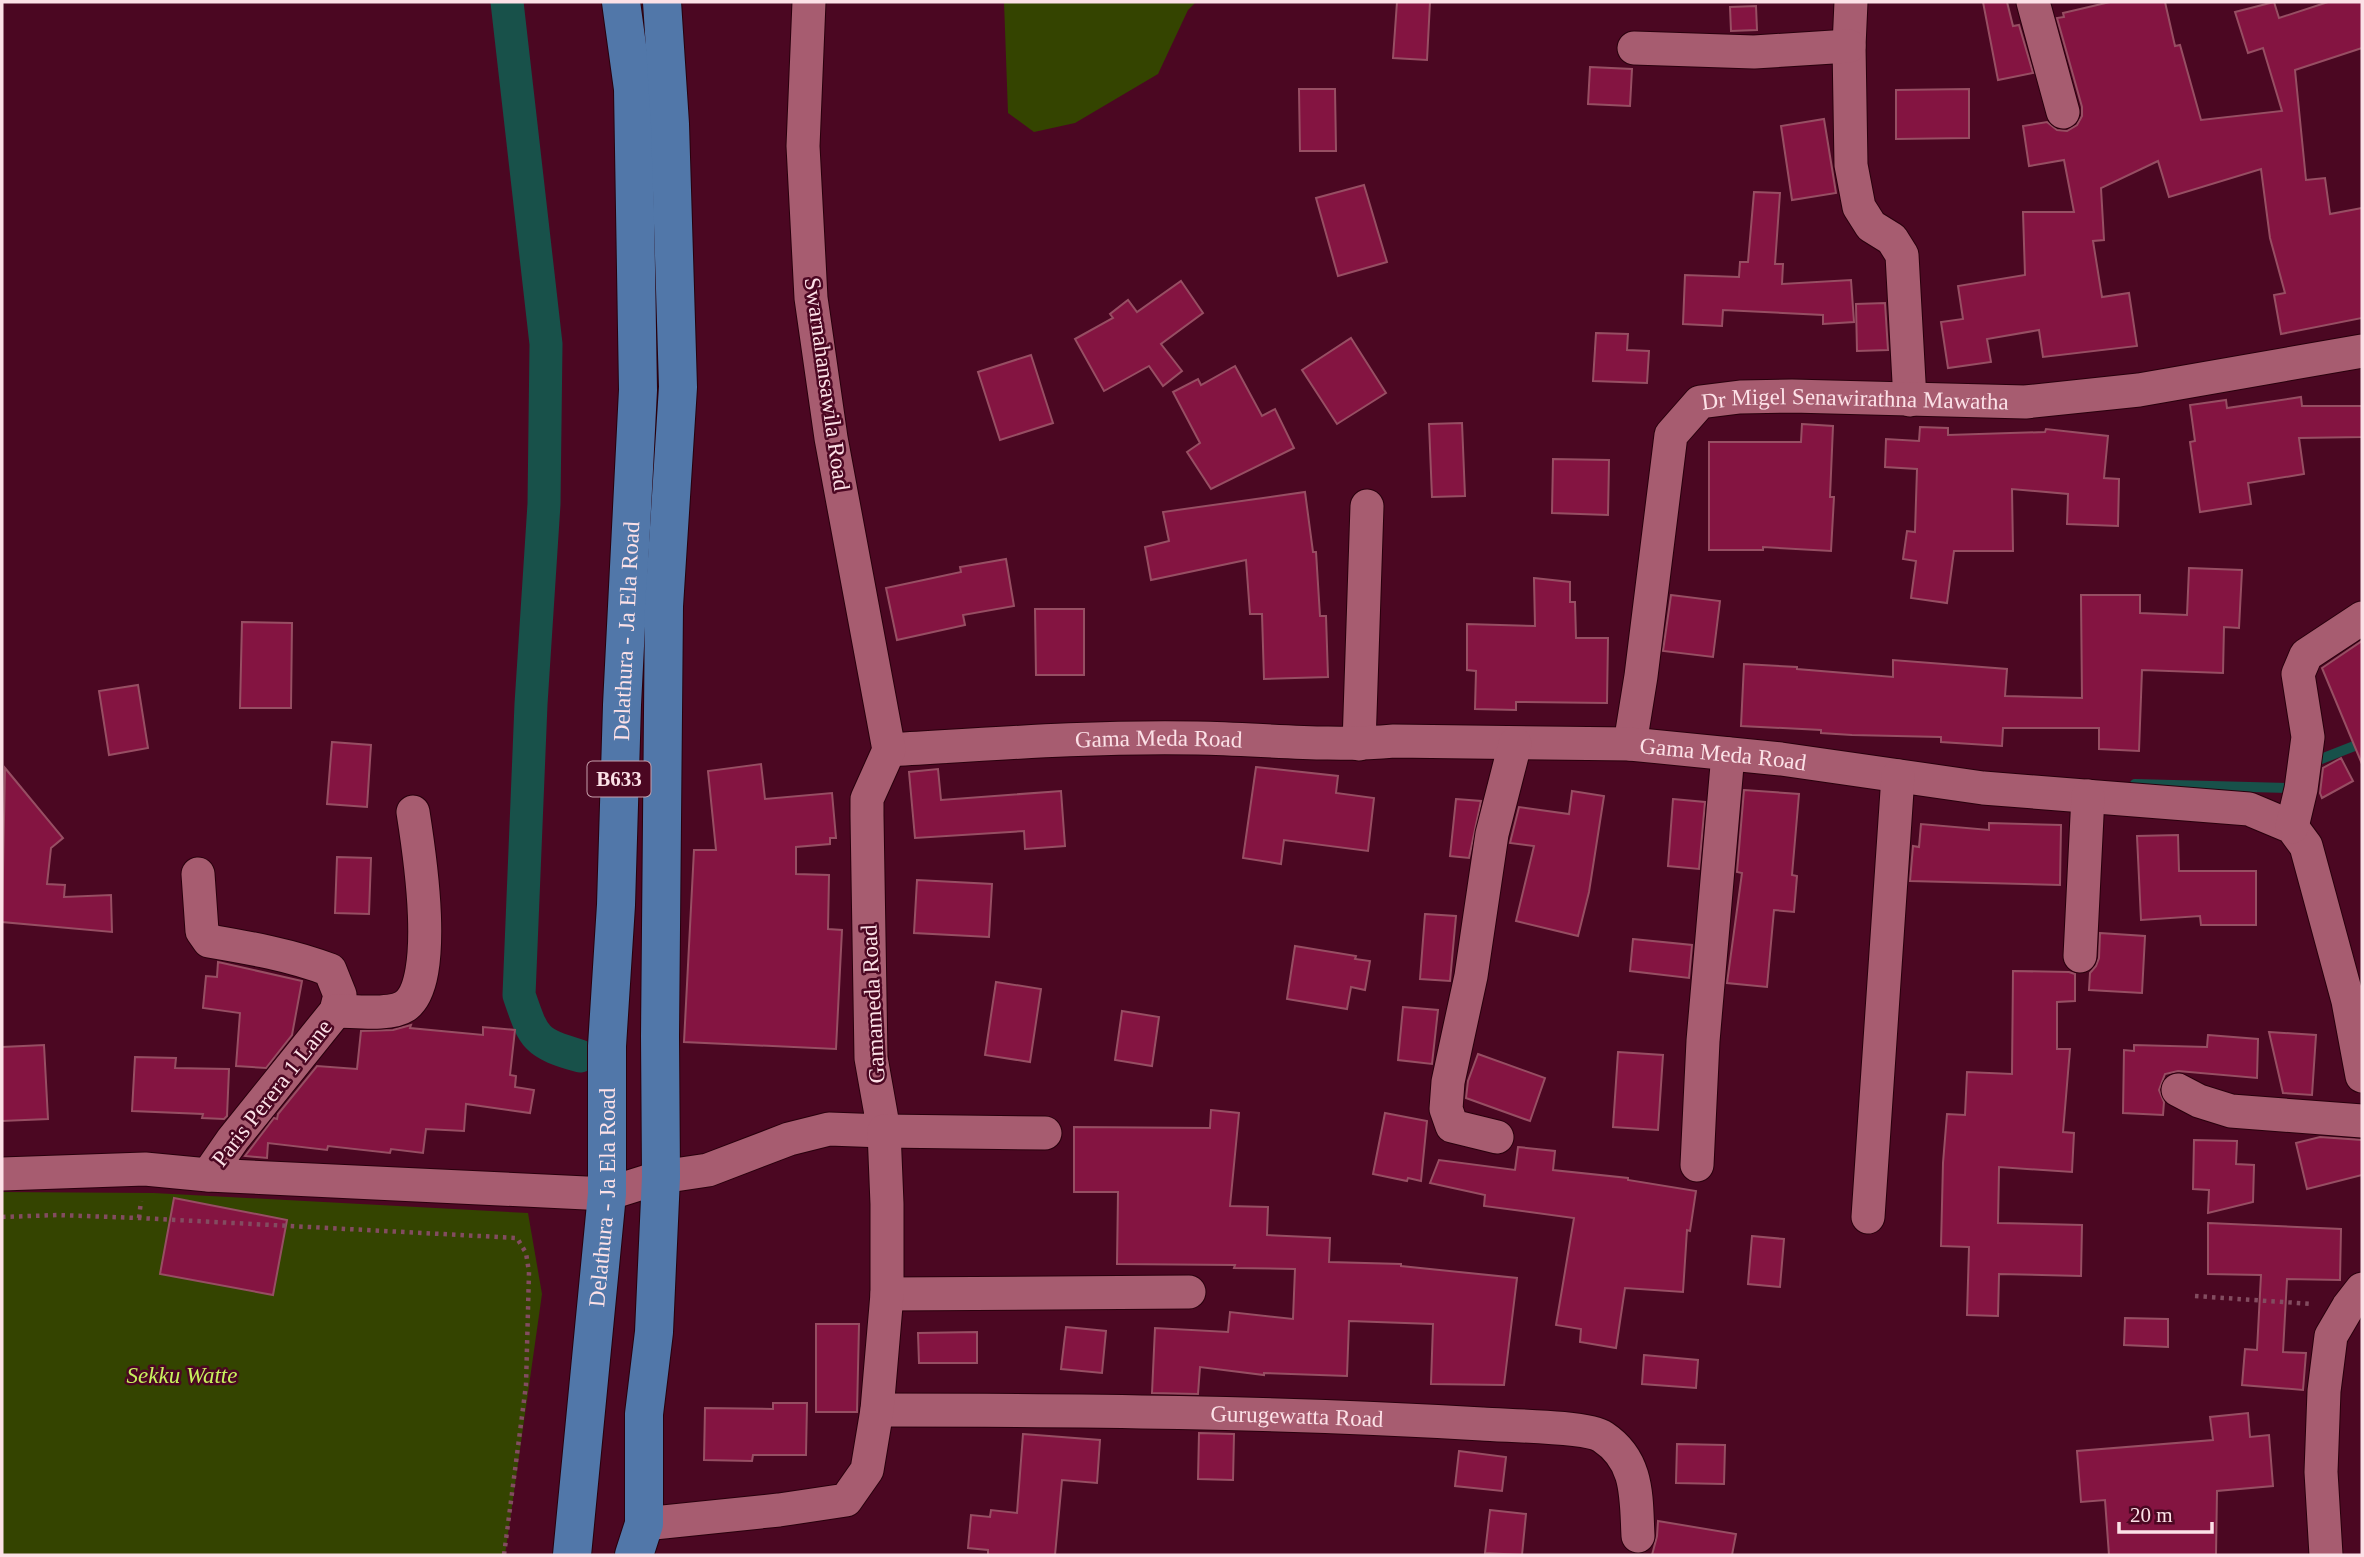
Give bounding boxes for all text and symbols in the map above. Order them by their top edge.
street label: Swarnahansawila Road [800,276,854,493]
street label: Dr Migel Senawirathna Mawatha [1700,384,2009,414]
street label: Delathura - Ja Ela Road [608,520,644,741]
street label: Gama Meda Road [1075,725,1243,752]
street label: Gama Meda Road [1639,733,1808,775]
road number: B633 [588,762,650,796]
street label: Gamameda Road [856,923,890,1084]
street label: Paris Perera 1 Lane [207,1015,337,1171]
street label: Delathura - Ja Ela Road [584,1087,620,1308]
park label: Sekku Watte [127,1363,237,1388]
street label: Gurugewatta Road [1210,1401,1385,1431]
scale bar [2119,1490,2212,1534]
text: 20 m [2130,1503,2173,1527]

